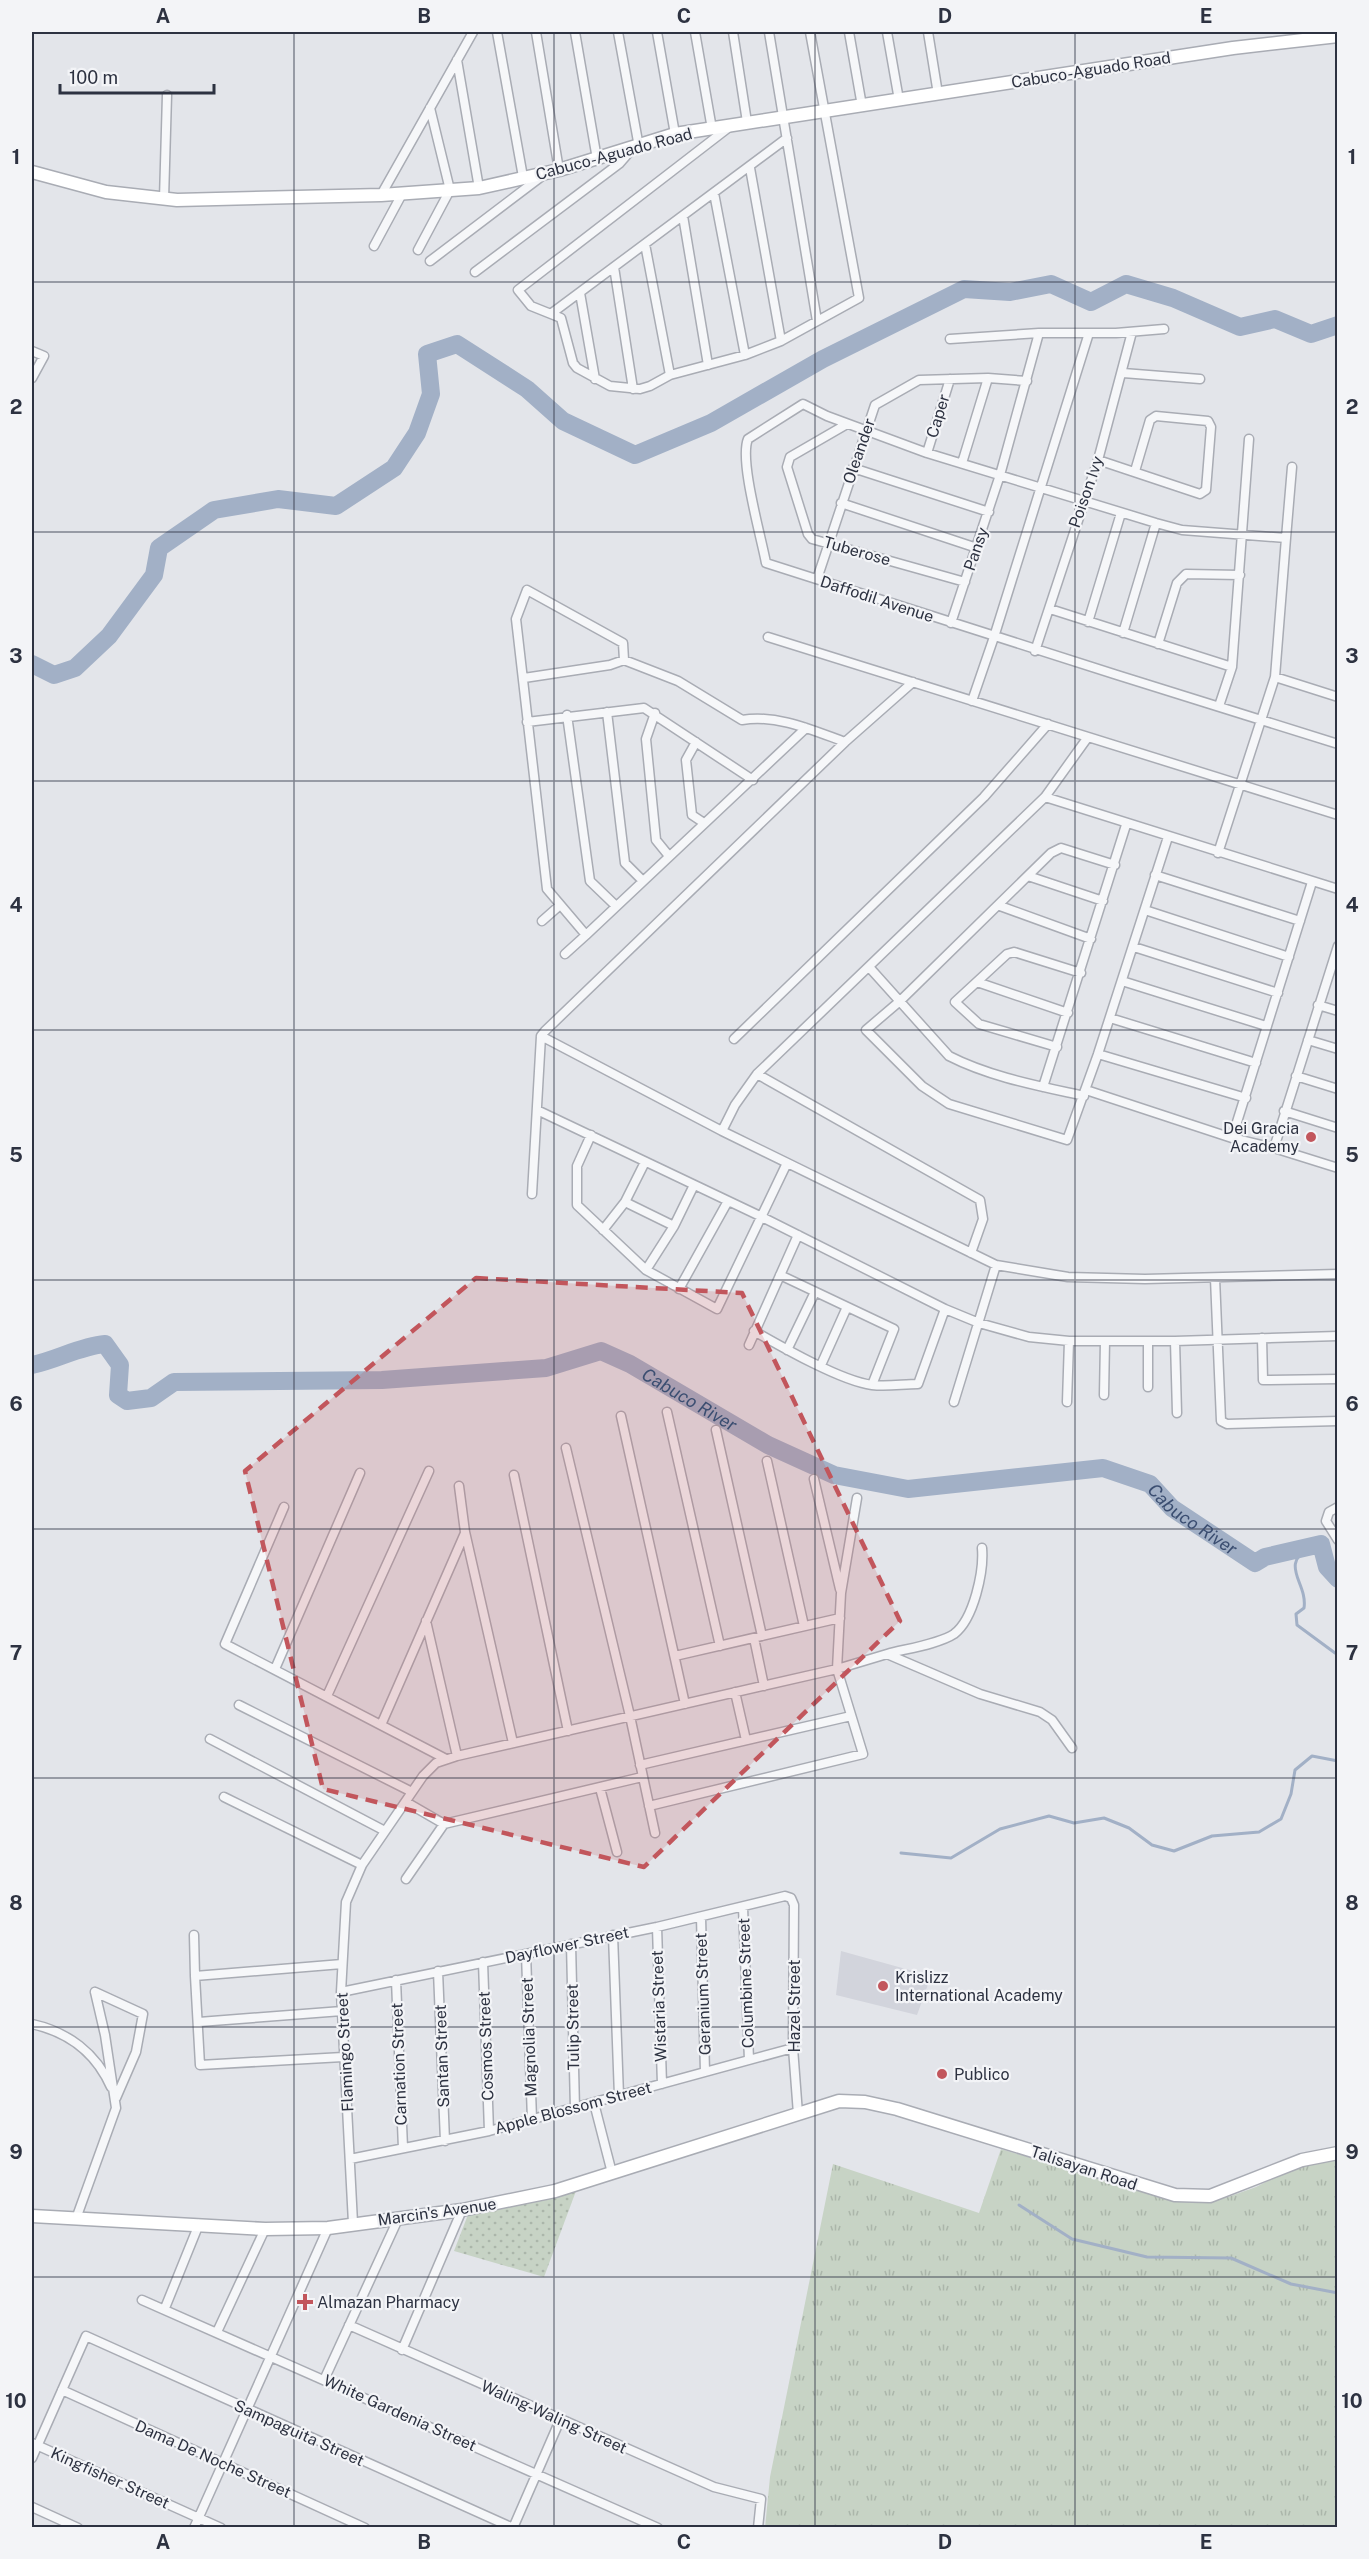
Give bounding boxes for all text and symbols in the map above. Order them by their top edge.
text: A [156,4,170,28]
text: B [417,4,431,28]
text: C [677,4,691,28]
text: D [938,4,952,28]
text: E [1200,4,1212,28]
street label: Cabuco-Aguado Road [1010,48,1172,92]
scale bar [60,57,214,95]
text: 100 m [69,67,118,88]
street label: Cabuco-Aguado Road [534,124,694,184]
text: 1 [12,145,20,169]
text: 1 [1348,145,1356,169]
street label: Caper [922,392,954,440]
text: 2 [10,395,22,419]
text: 2 [1346,395,1358,419]
street label: Oleander [839,416,879,486]
street label: Poison Ivy [1065,453,1107,530]
street label: Pansy [960,524,992,573]
street label: Tuberose [821,532,893,570]
street label: Daffodil Avenue [818,572,936,626]
text: 3 [9,644,23,668]
text: 3 [1345,644,1359,668]
text: 4 [9,893,23,917]
text: 4 [1345,893,1359,917]
place label: Dei Gracia Academy [1223,1119,1299,1156]
marker: Dei Gracia Academy [1304,1130,1318,1144]
text: 5 [9,1143,23,1167]
text: 5 [1345,1143,1359,1167]
water label: Cabuco River [638,1363,741,1435]
text: 6 [9,1392,23,1416]
text: 6 [1345,1392,1359,1416]
water label: Cabuco River [1144,1479,1242,1559]
text: 7 [10,1641,22,1665]
text: 7 [1346,1641,1358,1665]
text: 8 [9,1891,23,1915]
text: 8 [1345,1891,1359,1915]
street label: Columbine Street [734,1918,758,2048]
street label: Dayflower Street [503,1923,631,1967]
street label: Geranium Street [691,1932,715,2056]
street label: Wistaria Street [648,1950,670,2062]
street label: Hazel Street [785,1959,804,2053]
place label: Krislizz International Academy [895,1968,1063,2005]
street label: Magnolia Street [517,1977,541,2097]
marker: Krislizz International Academy [876,1979,890,1993]
street label: Tulip Street [563,1983,583,2071]
street label: Cosmos Street [475,1991,497,2101]
street label: Flamingo Street [332,1992,358,2112]
street label: Carnation Street [387,2002,411,2126]
street label: Santan Street [431,2004,453,2108]
place label: Publico [954,2065,1010,2084]
marker: Publico [935,2067,949,2081]
street label: Apple Blossom Street [493,2078,653,2138]
text: 9 [9,2140,23,2164]
text: 9 [1345,2140,1359,2164]
street label: Talisayan Road [1028,2142,1140,2194]
street label: Marcin's Avenue [376,2194,498,2230]
place label: Almazan Pharmacy [317,2293,460,2312]
marker: Almazan Pharmacy [298,2295,312,2309]
street label: White Gardenia Street [321,2371,479,2455]
street label: Waling-Waling Street [478,2376,630,2458]
text: 10 [5,2389,27,2413]
text: 10 [1341,2389,1363,2413]
street label: Sampaguita Street [231,2396,367,2470]
street label: Dama De Noche Street [132,2416,294,2502]
street label: Kingfisher Street [48,2443,172,2513]
text: A [156,2530,170,2554]
text: B [417,2530,431,2554]
text: C [677,2530,691,2554]
text: D [938,2530,952,2554]
text: E [1200,2530,1212,2554]

